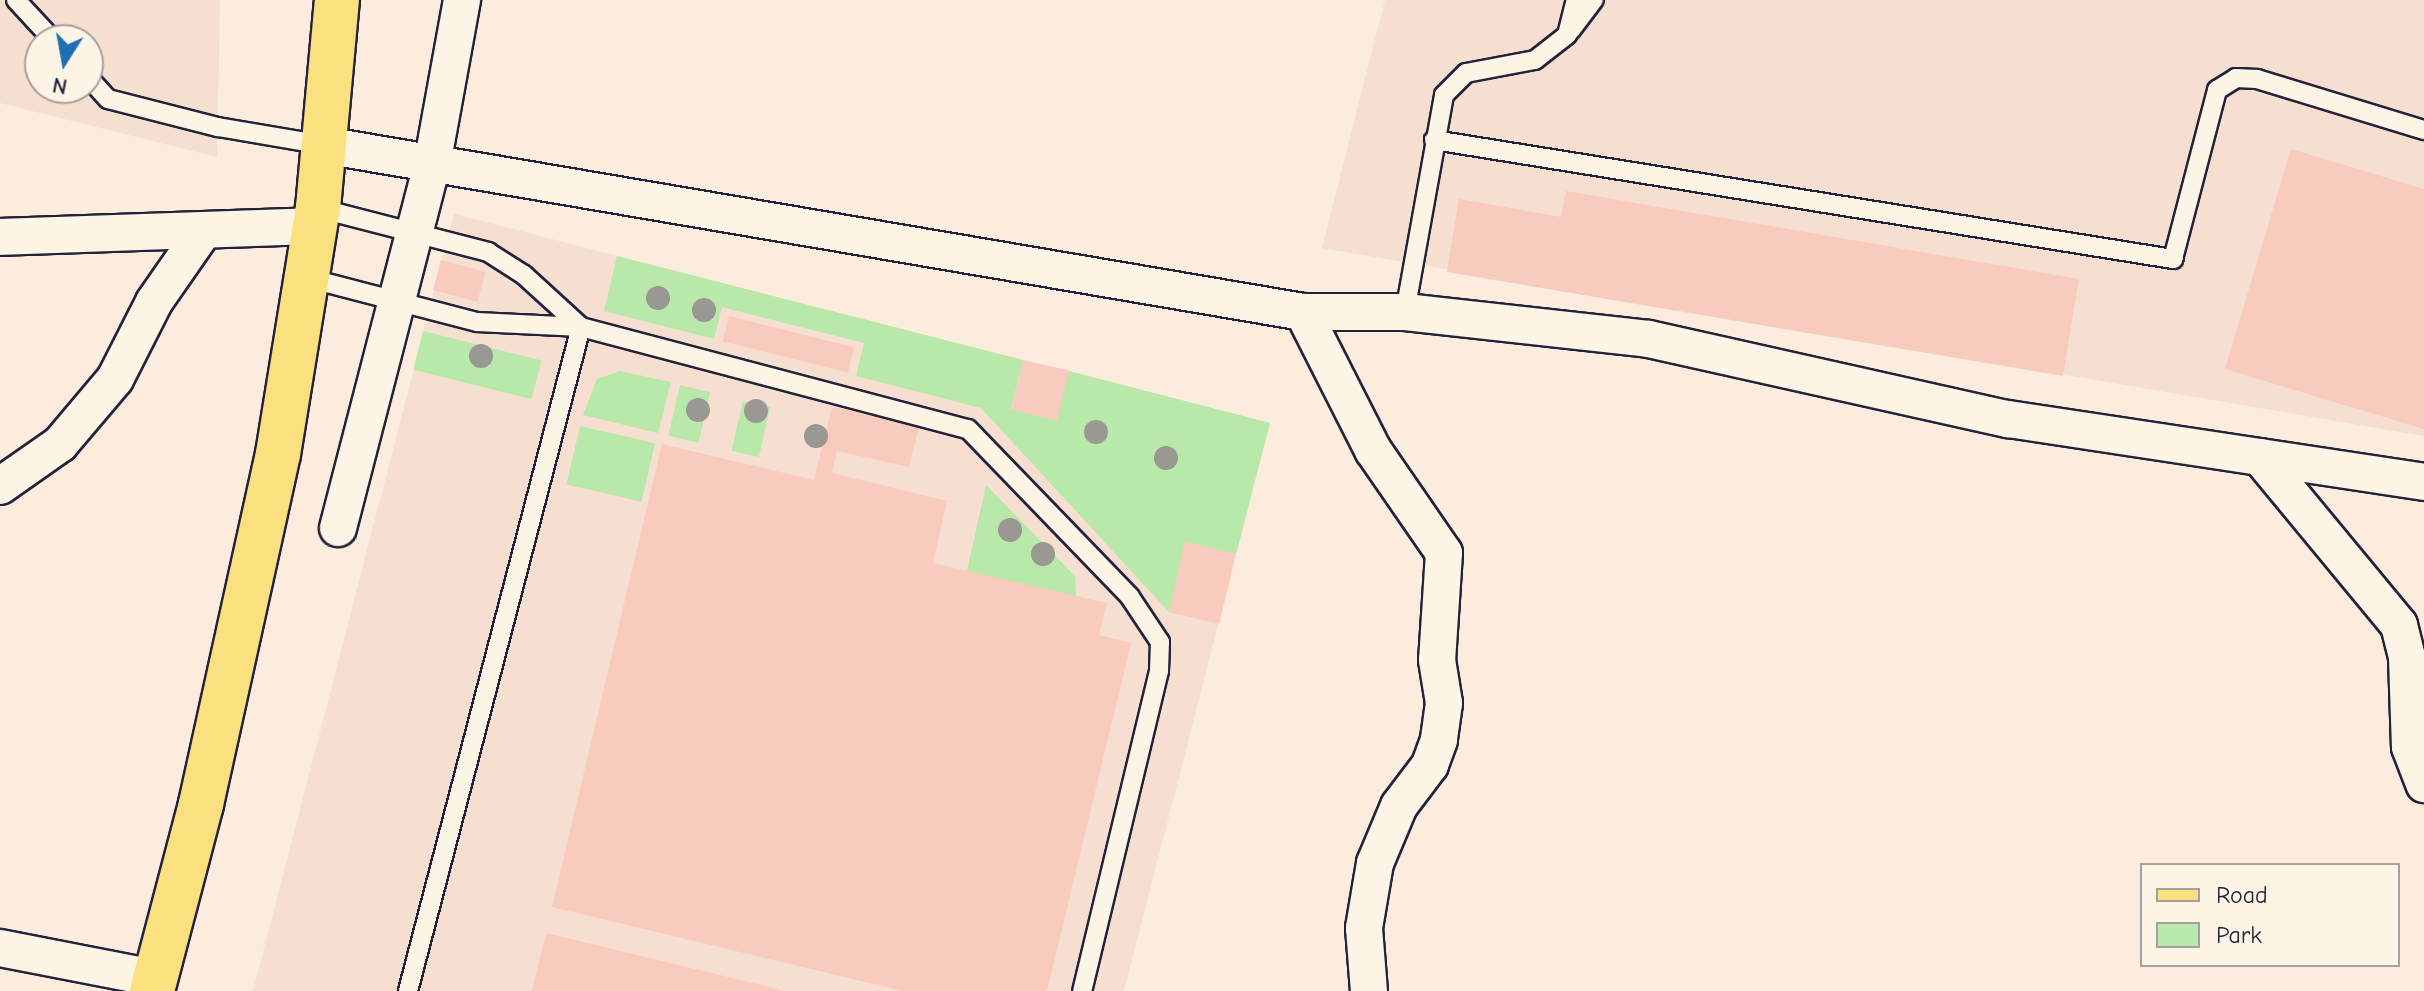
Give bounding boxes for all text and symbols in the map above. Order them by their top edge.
north arrow [24,24,104,104]
text: N [50,71,69,100]
legend [2140,863,2400,967]
text: Road [2216,881,2268,909]
text: Park [2216,921,2262,949]

